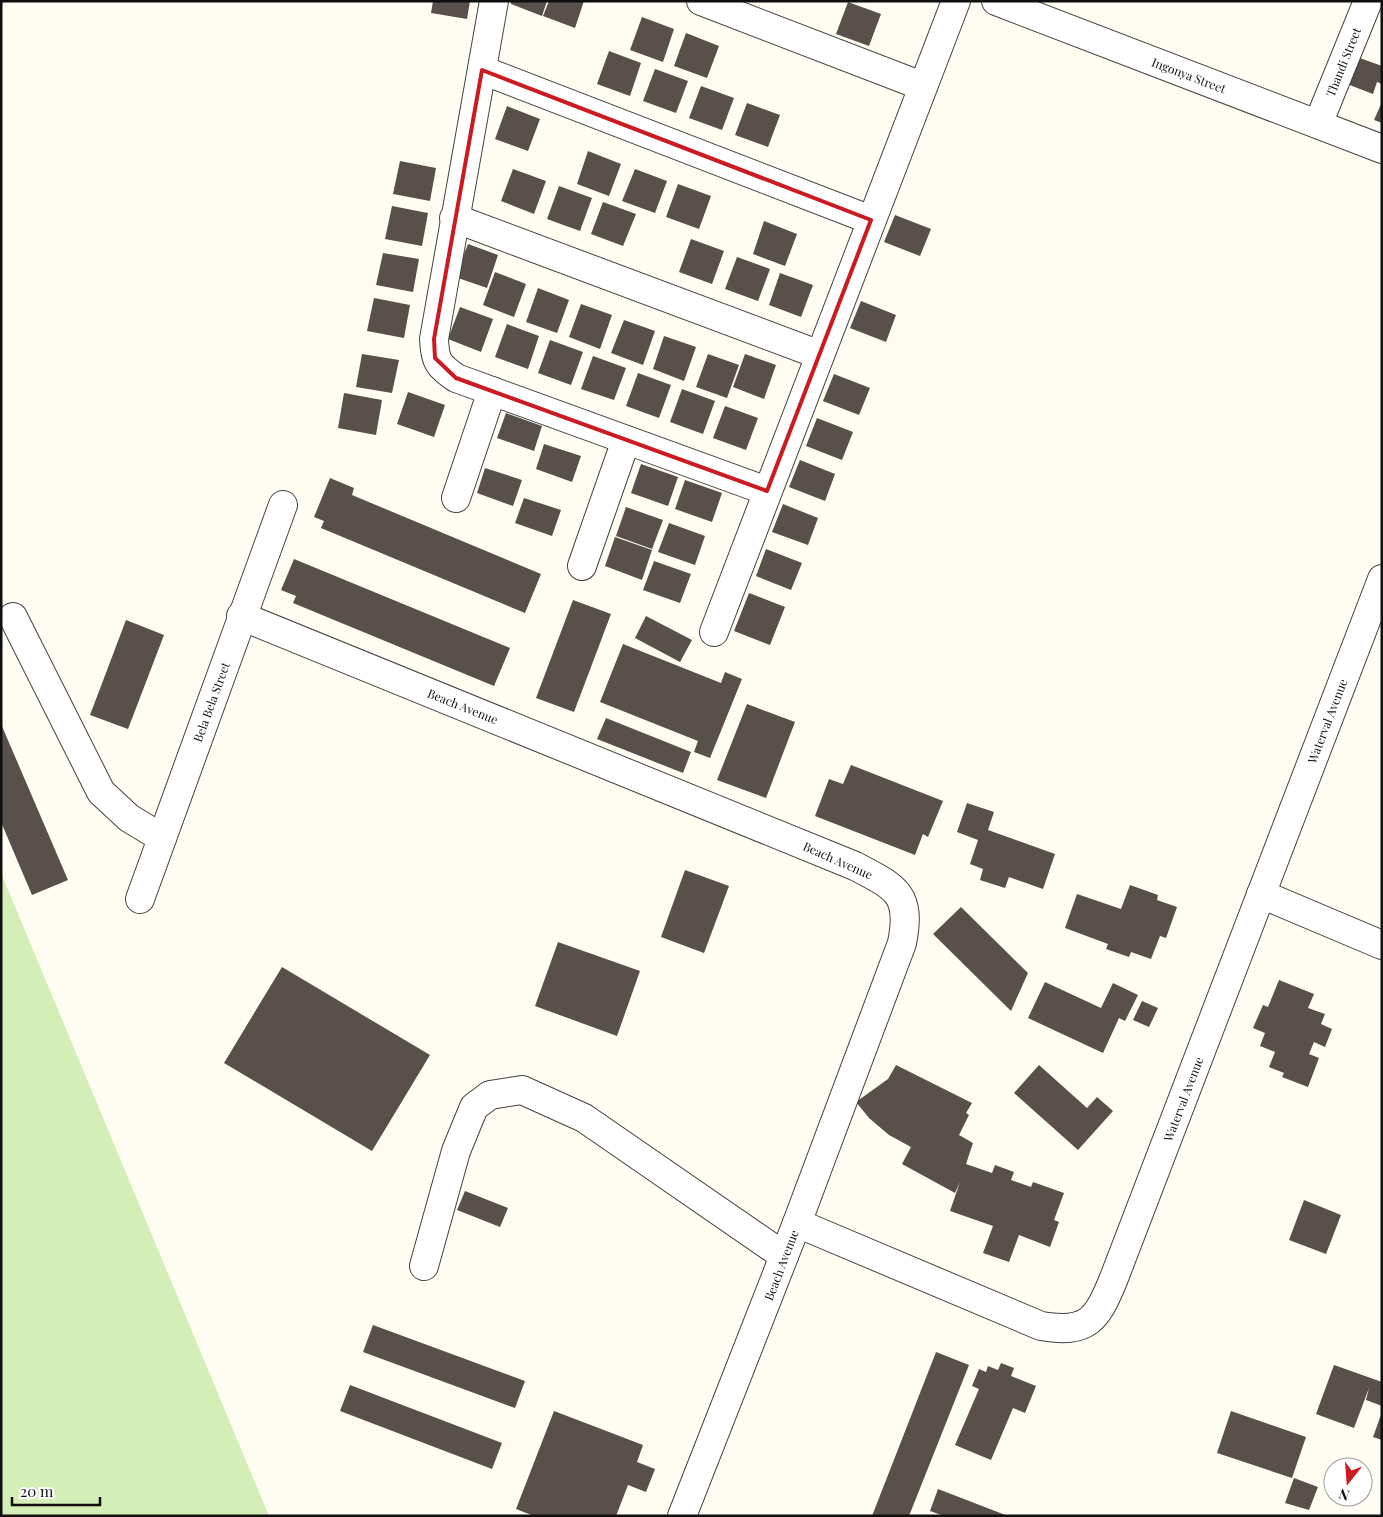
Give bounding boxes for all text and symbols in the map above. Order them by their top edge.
street label: Thandi Street [1322,24,1364,99]
street label: Ingonya Street [1150,54,1229,97]
street label: Bela Bela Street [189,659,233,744]
street label: Waterval Avenue [1303,676,1350,766]
street label: Beach Avenue [425,685,501,727]
street label: Beach Avenue [801,838,875,882]
street label: Waterval Avenue [1159,1054,1206,1144]
street label: Beach Avenue [760,1227,802,1303]
north arrow [1323,1457,1373,1507]
scale bar [12,1474,100,1506]
text: 20 m [20,1481,54,1501]
text: N [1336,1484,1352,1505]

